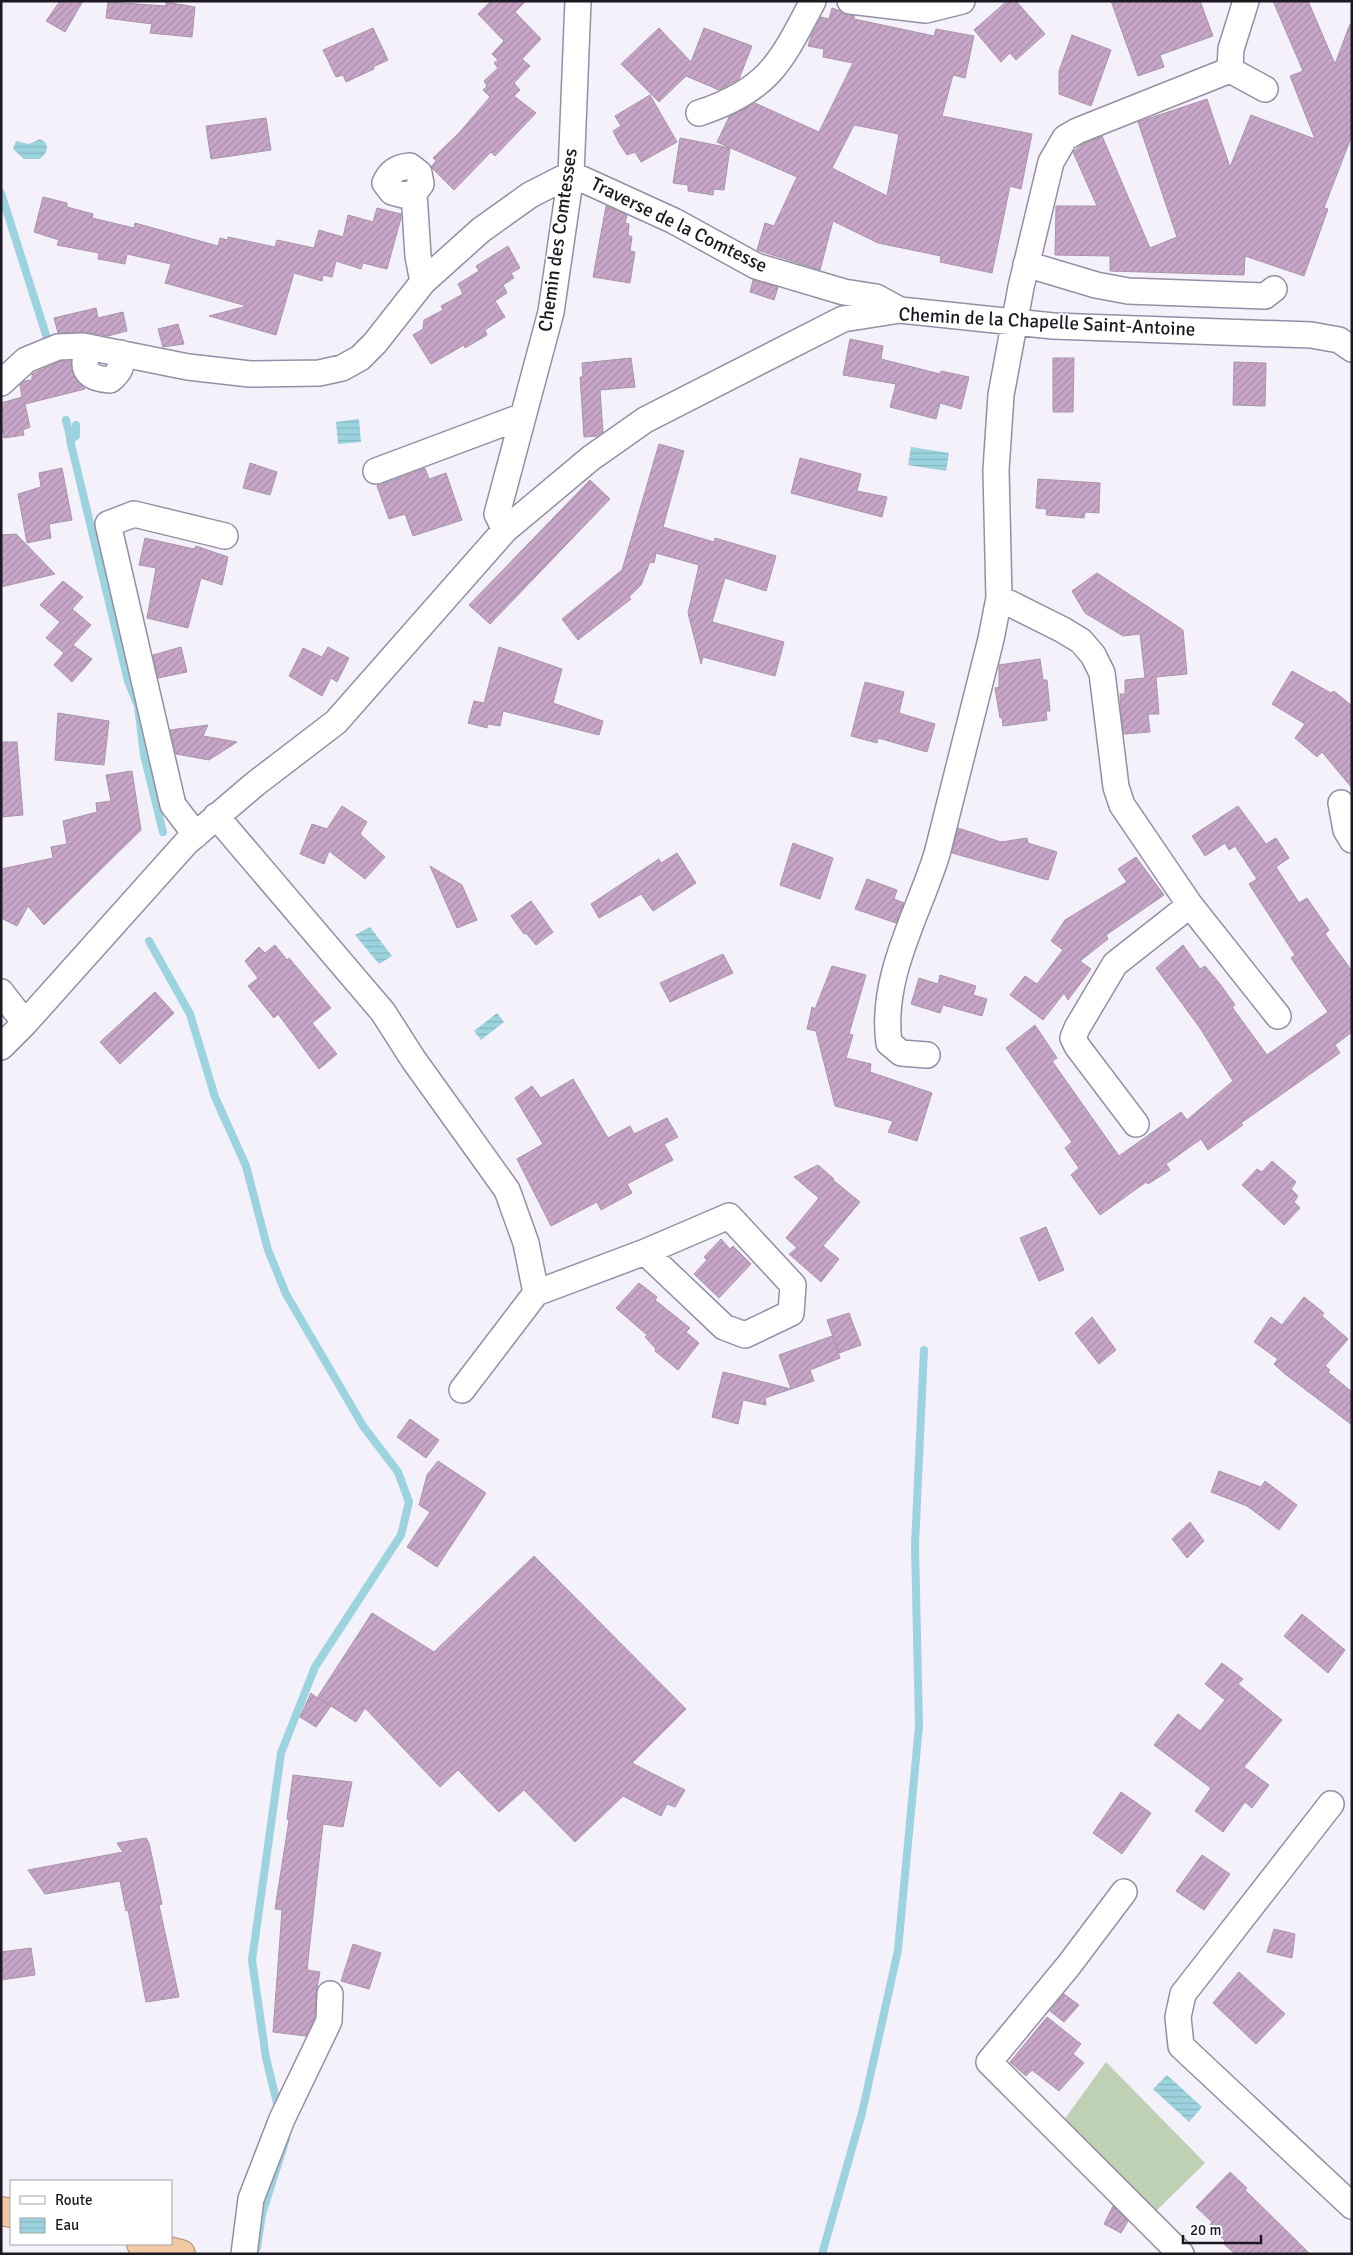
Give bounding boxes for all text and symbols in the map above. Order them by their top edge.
street label: Chemin des Comtesses [533,147,583,333]
street label: Traverse de la Comtesse [587,172,771,278]
street label: Chemin de la Chapelle Saint-Antoine [898,302,1196,342]
legend [10,2180,172,2245]
text: Route [55,2191,92,2209]
scale bar [1183,2212,1260,2244]
text: Eau [55,2216,79,2234]
text: 20 m [1190,2221,1221,2239]

